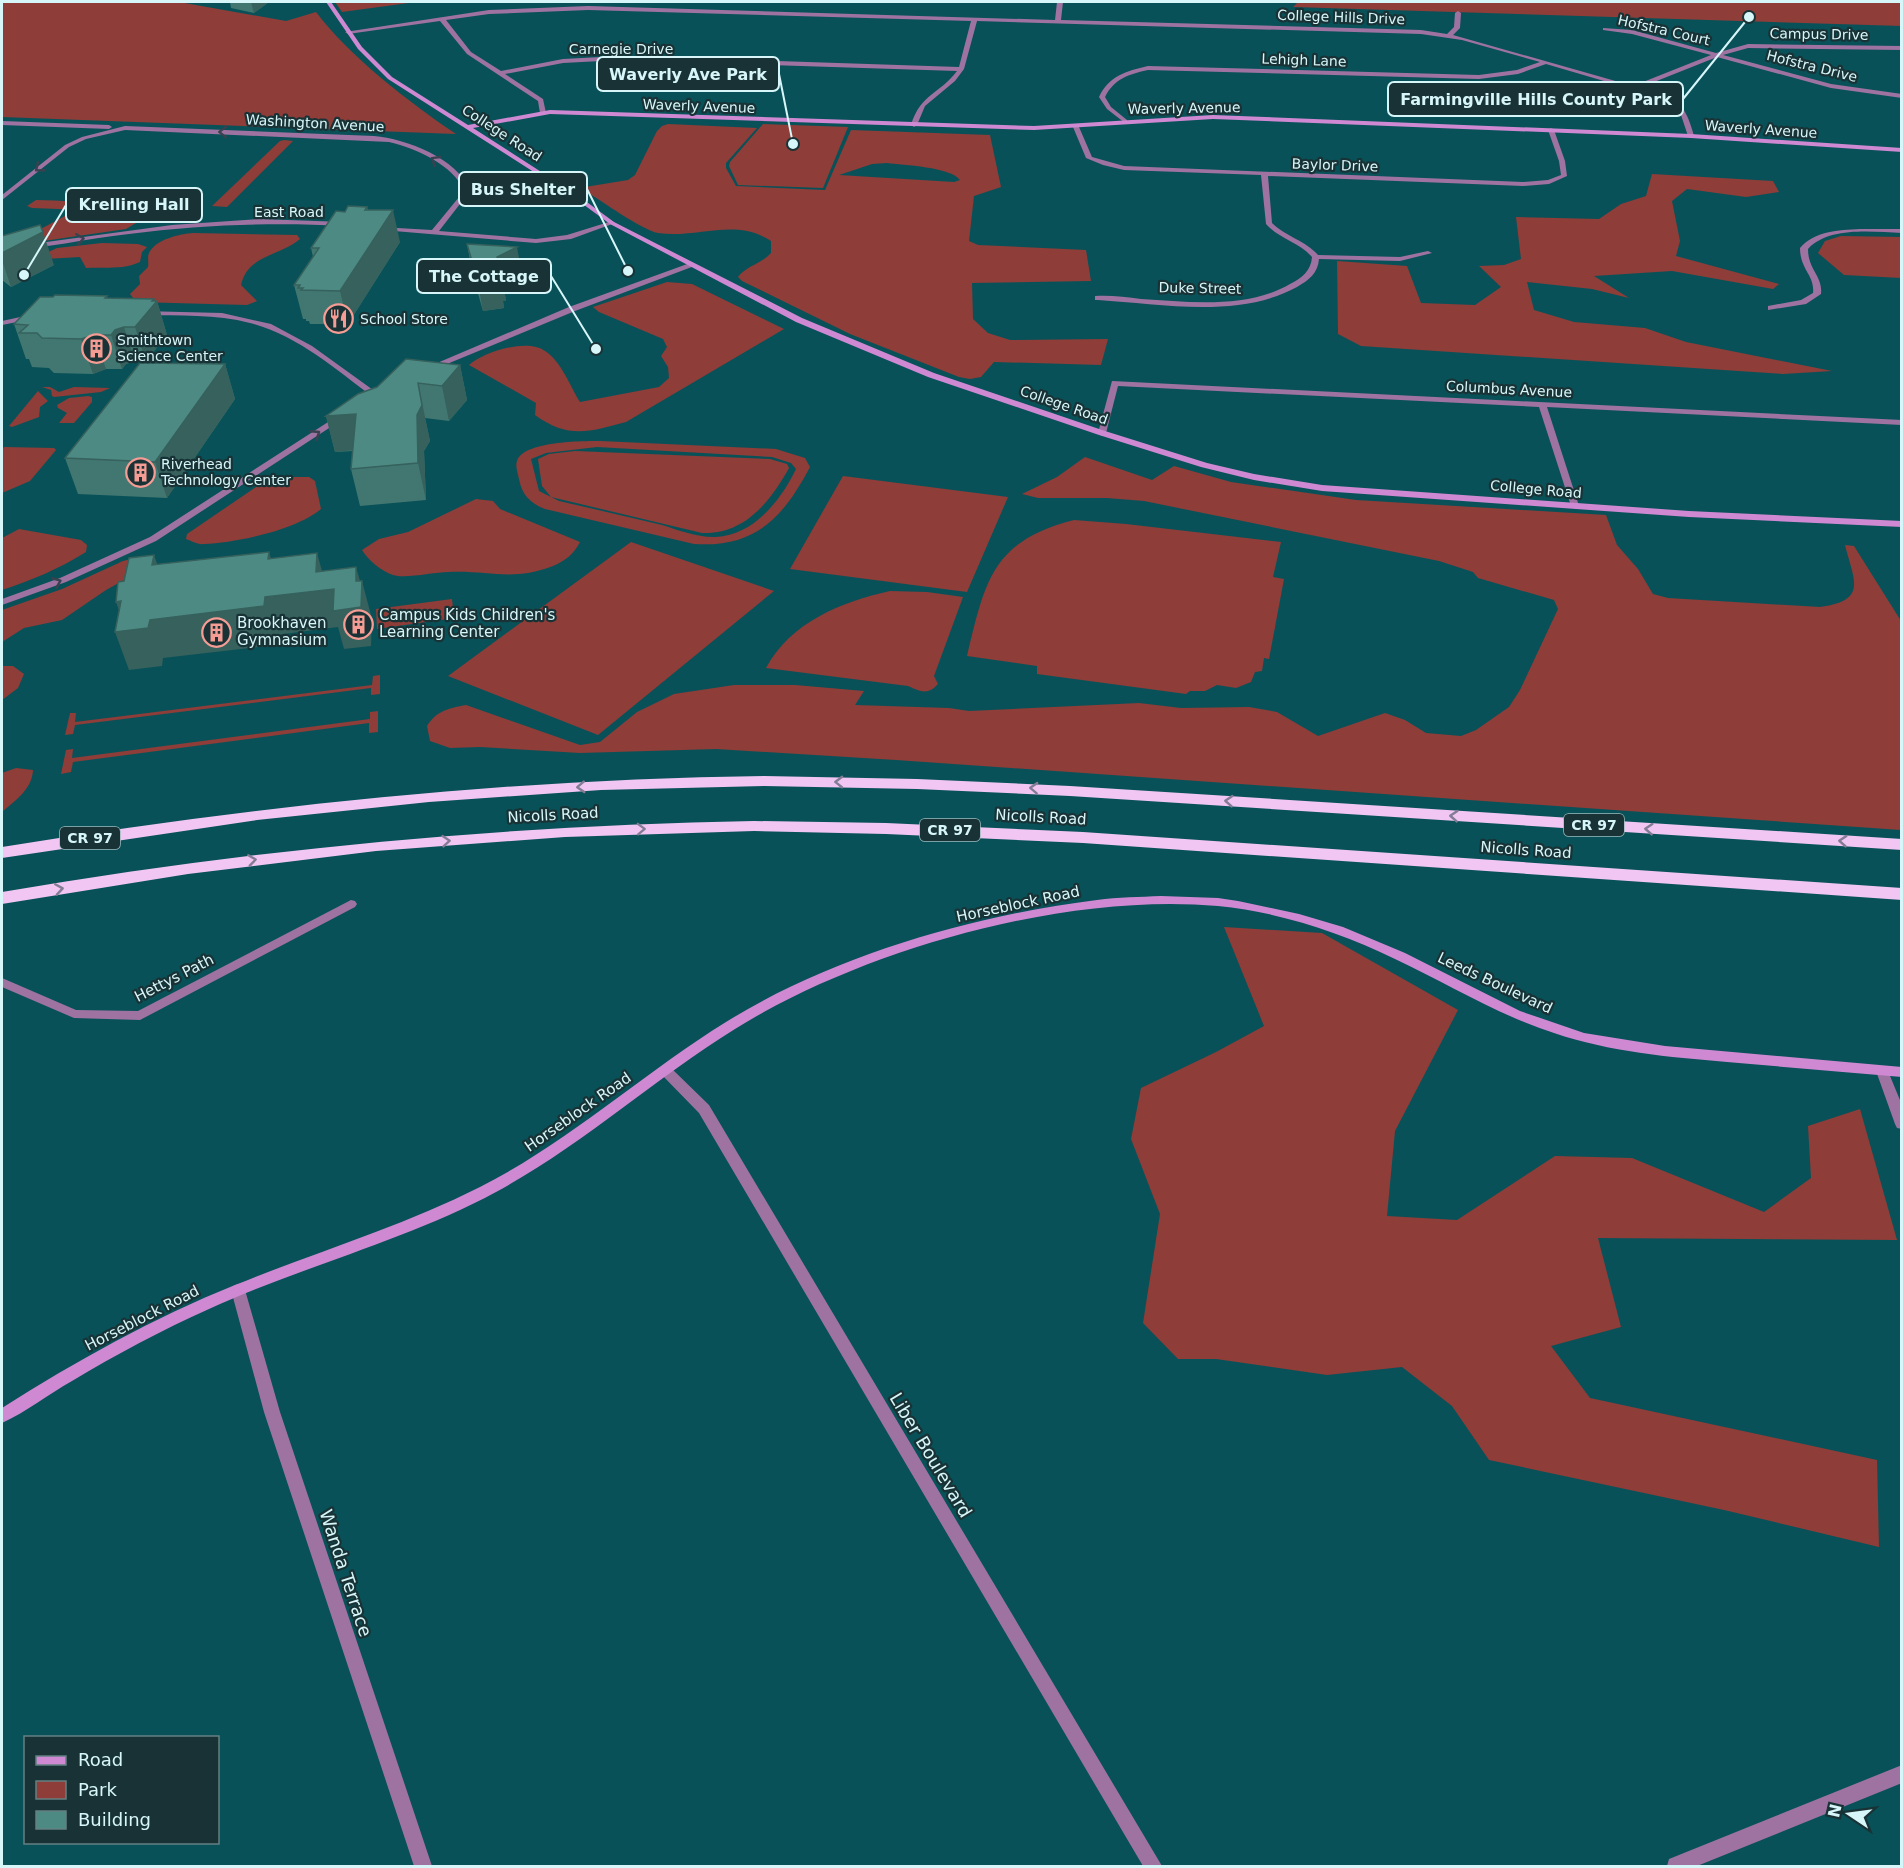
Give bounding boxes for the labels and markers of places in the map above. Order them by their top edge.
callout: Waverly Ave Park [597,57,779,91]
callout: Farmingville Hills County Park [1388,82,1683,116]
callout: Bus Shelter [459,172,587,206]
callout: Krelling Hall [66,188,202,222]
callout: The Cottage [417,259,551,293]
restaurant icon: School Store [323,303,355,335]
place label: School Store [360,311,448,327]
building icon: Smithtown Science Center [80,332,112,364]
place label: Smithtown Science Center [117,332,223,364]
building icon: Riverhead Technology Center [124,456,156,488]
place label: Riverhead Technology Center [160,456,291,488]
place label: Campus Kids Children's Learning Center [379,606,556,641]
building icon: Campus Kids Children's Learning Center [342,608,374,640]
place label: Brookhaven Gymnasium [237,614,327,649]
building icon: Brookhaven Gymnasium [200,616,232,648]

